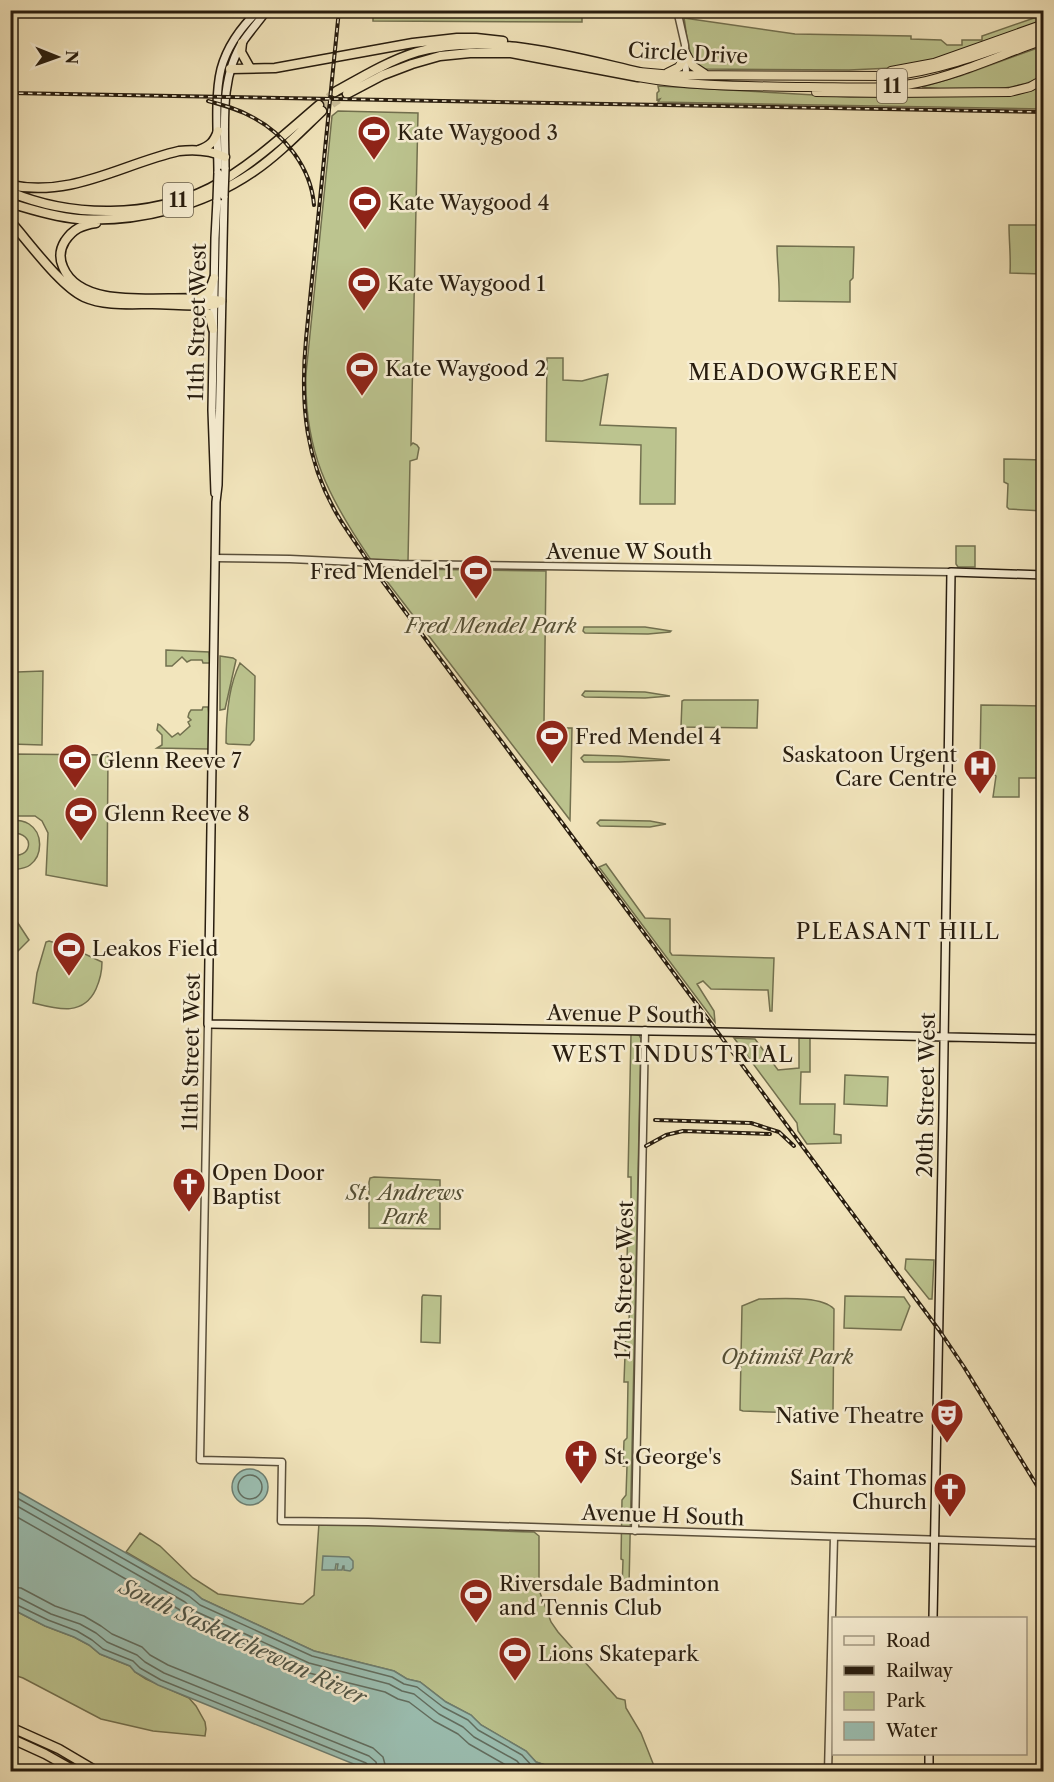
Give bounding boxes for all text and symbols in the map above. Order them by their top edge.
north arrow [27,27,87,87]
street label: Circle Drive [627,37,749,69]
text: N [62,50,82,64]
road number: 11 [877,69,907,103]
sports icon: Kate Waygood 3 [356,114,392,161]
place label: Kate Waygood 3 [397,120,558,145]
road number: 11 [163,183,193,217]
sports icon: Kate Waygood 4 [347,184,383,231]
place label: Kate Waygood 4 [388,190,550,215]
street label: 11th Street West [183,242,211,401]
sports icon: Kate Waygood 1 [346,265,382,312]
place label: Kate Waygood 1 [387,271,545,296]
sports icon: Kate Waygood 2 [344,350,380,397]
place label: Kate Waygood 2 [385,356,546,381]
district label: MEADOWGREEN [688,359,900,386]
street label: Avenue W South [545,539,712,564]
sports icon: Fred Mendel 1 [458,553,494,600]
place label: Fred Mendel 1 [310,559,453,584]
park label: Fred Mendel Park [403,613,577,638]
sports icon: Fred Mendel 4 [534,718,570,765]
place label: Fred Mendel 4 [575,724,721,749]
sports icon: Glenn Reeve 7 [57,742,93,789]
place label: Saskatoon Urgent Care Centre [782,742,958,791]
place label: Glenn Reeve 7 [98,748,242,773]
hospital icon: Saskatoon Urgent Care Centre [962,748,998,795]
sports icon: Glenn Reeve 8 [63,795,99,842]
place label: Glenn Reeve 8 [104,801,250,826]
district label: PLEASANT HILL [796,918,1000,945]
sports icon: Leakos Field [51,930,87,977]
place label: Leakos Field [92,936,219,961]
street label: 11th Street West [177,972,205,1131]
street label: Avenue P South [546,1000,705,1028]
street label: 20th Street West [912,1012,940,1178]
district label: WEST INDUSTRIAL [551,1041,794,1068]
place label: Open Door Baptist [212,1160,325,1209]
church icon: Open Door Baptist [171,1166,207,1213]
park label: St. Andrews Park [344,1180,464,1229]
street label: 17th Street West [610,1200,638,1360]
park label: Optimist Park [721,1344,853,1369]
theatre icon: Native Theatre [929,1397,965,1444]
place label: Native Theatre [775,1403,924,1428]
church icon: St. George's [563,1438,599,1485]
place label: St. George's [604,1444,721,1469]
place label: Saint Thomas Church [790,1465,927,1514]
church icon: Saint Thomas Church [932,1471,968,1518]
street label: Avenue H South [580,1500,745,1530]
place label: Riversdale Badminton and Tennis Club [499,1571,720,1620]
water label: South Saskatchewan River [113,1572,372,1712]
sports icon: Riversdale Badminton and Tennis Club [458,1577,494,1624]
legend [832,1617,1027,1755]
text: Road [886,1630,931,1652]
sports icon: Lions Skatepark [497,1635,533,1682]
place label: Lions Skatepark [538,1641,699,1666]
text: Railway [886,1660,954,1682]
text: Park [886,1690,927,1712]
text: Water [885,1720,938,1742]

